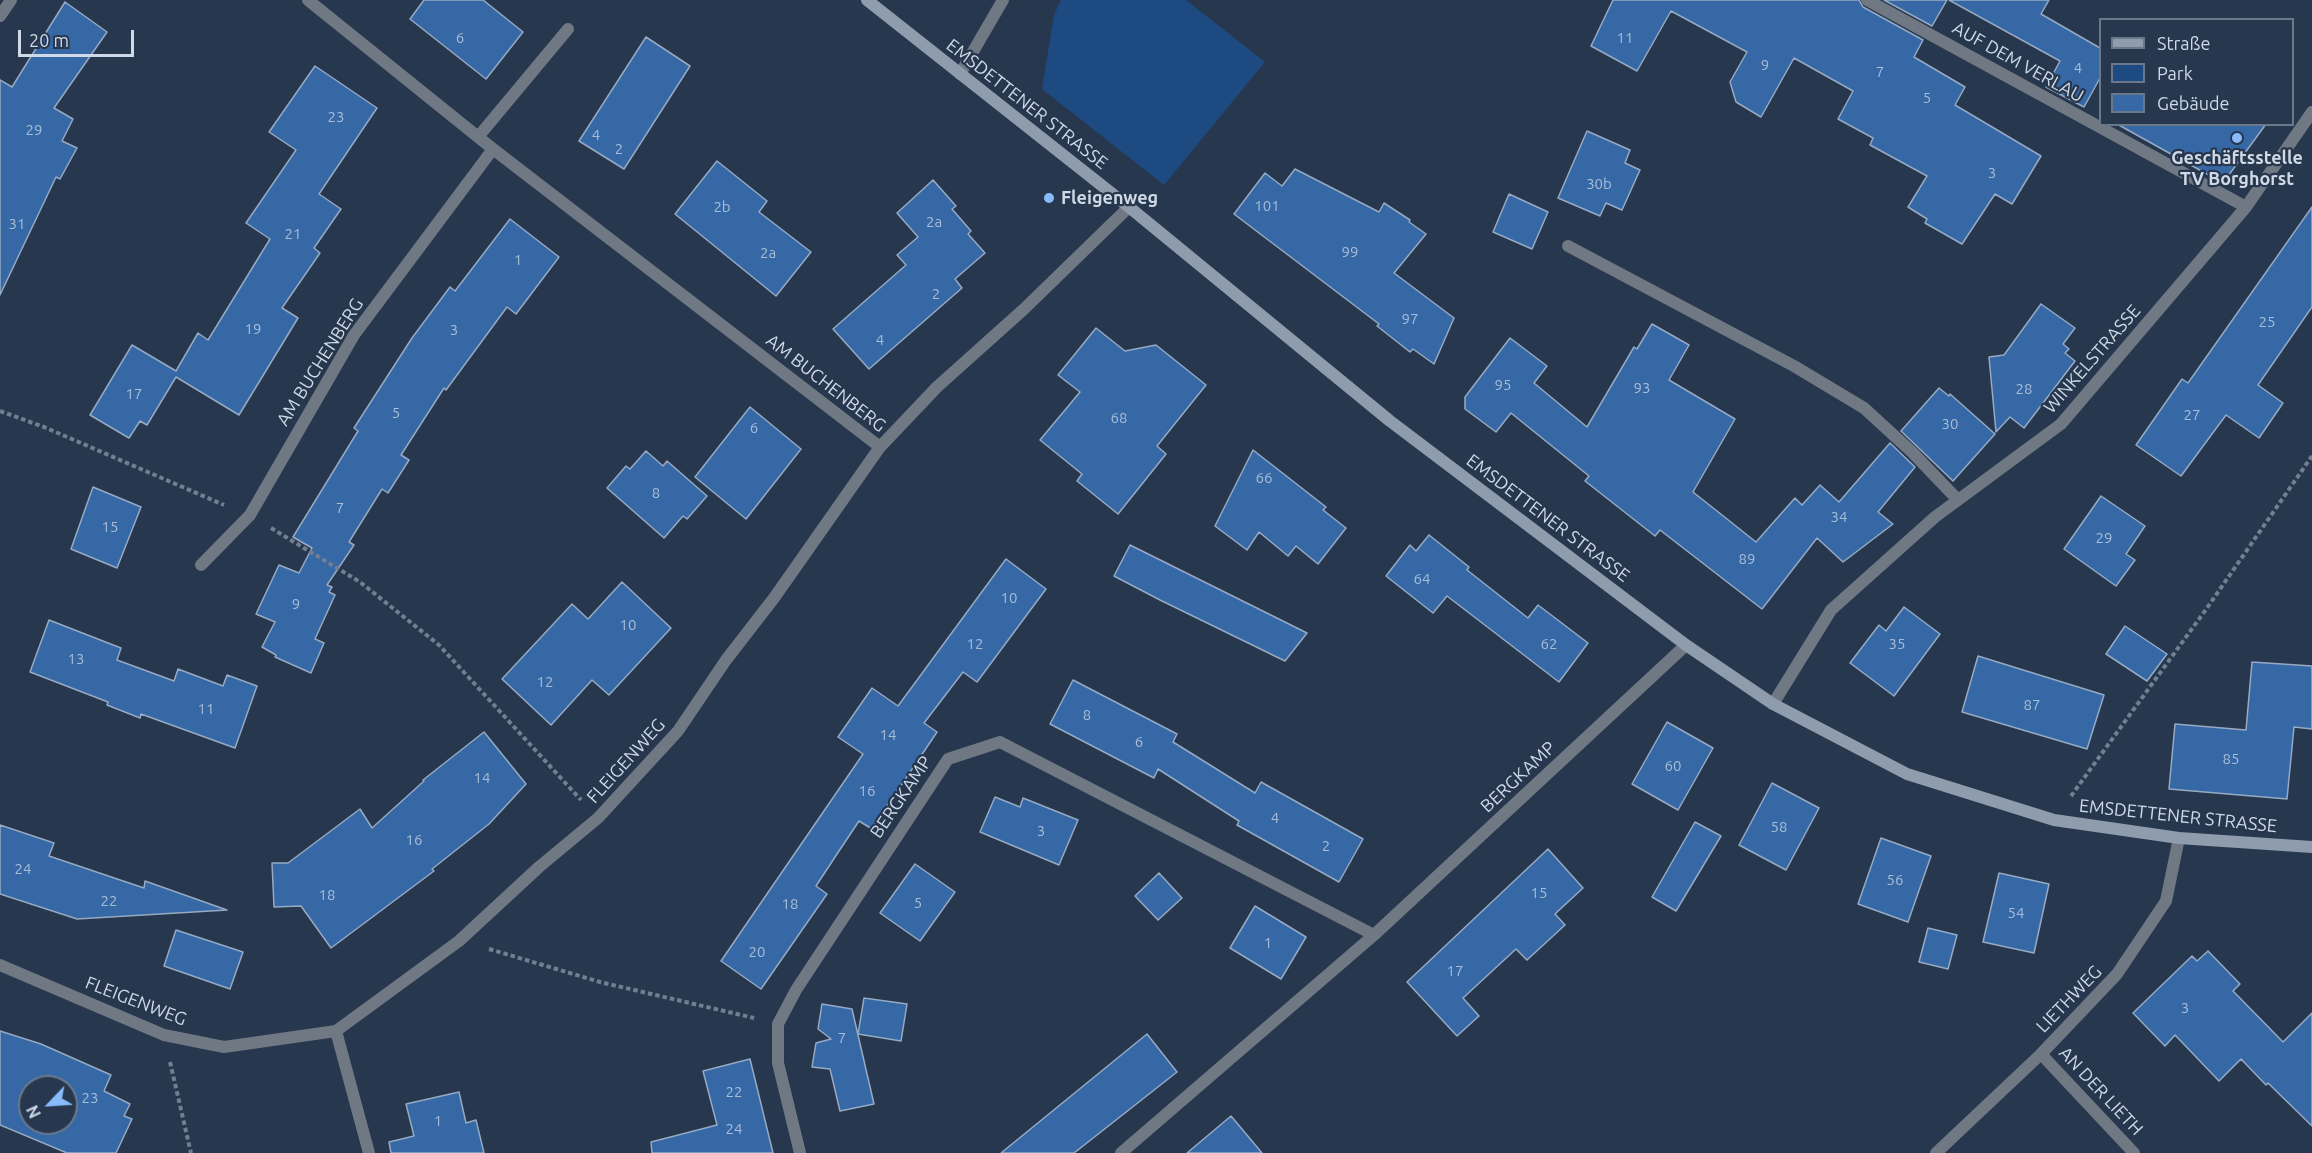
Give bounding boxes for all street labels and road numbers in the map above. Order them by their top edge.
street label: AUF DEM VERLAU [1949,17,2087,107]
street label: EMSDETTENER STRASSE [942,34,1112,174]
street label: AM BUCHENBERG [272,294,368,430]
street label: WINKELSTRASSE [2039,300,2145,418]
street label: AM BUCHENBERG [762,329,890,437]
street label: EMSDETTENER STRASSE [1462,450,1634,586]
street label: FLEIGENWEG [582,714,670,808]
street label: BERGKAMP [1476,737,1560,817]
street label: BERGKAMP [866,752,936,842]
street label: EMSDETTENER STRASSE [2078,795,2278,837]
street label: LIETHWEG [2032,961,2106,1037]
street label: FLEIGENWEG [82,972,190,1030]
street label: AN DER LIETH [2054,1042,2148,1140]

